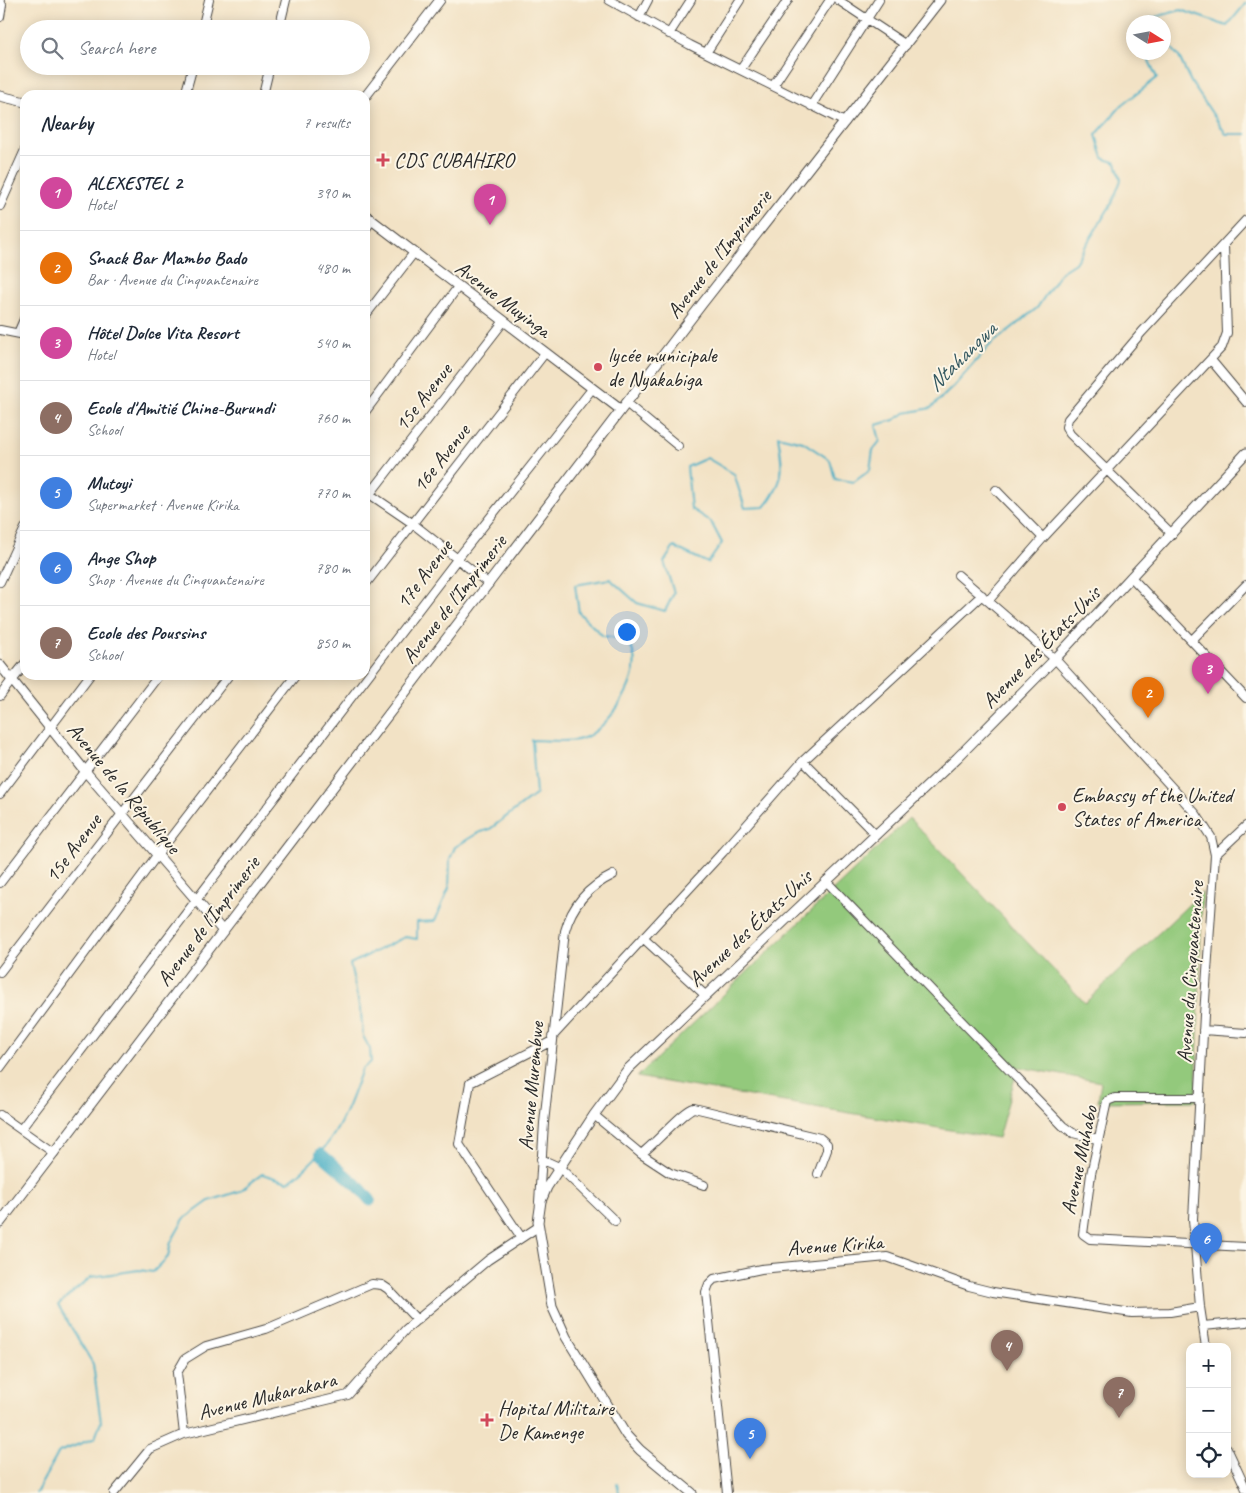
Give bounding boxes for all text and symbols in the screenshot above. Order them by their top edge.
north arrow [1126,15,1171,60]
search box [20,20,370,75]
icon: search [38,34,66,62]
text: Search here [78,36,155,60]
text: Nearby [40,110,93,136]
text: 7 results [303,113,350,133]
place label: CDS CUBAHIRO [394,147,516,173]
marker: CDS CUBAHIRO [376,153,390,167]
text: ALEXESTEL 2 [87,171,182,195]
text: 1 [52,183,60,203]
text: 390 m [316,183,350,203]
street label: Avenue de l'Imprimerie [661,183,779,323]
pin: 1 [474,184,506,225]
text: Hotel [87,195,115,215]
text: Snack Bar Mambo Bado [87,246,247,270]
street label: Avenue Muyinga [450,255,558,345]
text: 2 [52,258,60,278]
text: 480 m [316,258,350,278]
text: Bar · Avenue du Cinquantenaire [87,270,258,290]
water label: Ntahangwa [921,314,1005,398]
text: Hôtel Dolce Vita Resort [87,321,239,345]
text: 3 [52,333,60,353]
text: 540 m [316,333,350,353]
place label: lycée municipale de Nyakabiga [608,342,718,392]
text: Hotel [87,345,115,365]
street label: 15e Avenue [388,356,459,436]
marker: lycée municipale de Nyakabiga [592,361,604,373]
text: Ecole d'Amitié Chine-Burundi [87,396,274,420]
text: 4 [52,408,60,428]
text: 760 m [316,408,350,428]
street label: 16e Avenue [406,417,477,497]
text: School [87,420,121,440]
text: Mutoyi [87,471,131,495]
text: 5 [53,483,59,503]
text: 770 m [316,483,350,503]
text: Supermarket · Avenue Kirika [87,495,239,515]
street label: Avenue de l'Imprimerie [396,528,514,668]
street label: 17e Avenue [390,533,459,613]
text: Ange Shop [87,546,155,570]
text: 6 [52,558,60,578]
text: 780 m [316,558,350,578]
text: Shop · Avenue du Cinquantenaire [87,570,264,590]
street label: Avenue des États-Unis [976,579,1107,714]
your location [614,619,640,645]
text: Ecole des Poussins [87,621,205,645]
text: 7 [52,633,60,653]
text: 850 m [316,633,350,653]
text: School [87,645,121,665]
pin: 3 [1192,653,1224,694]
pin: 2 [1132,677,1164,718]
street label: Avenue de la République [62,717,188,861]
place label: Embassy of the United States of America [1072,782,1236,832]
marker: Embassy of the United States of America [1056,801,1068,813]
street label: 15e Avenue [39,807,108,887]
street label: Avenue de l'Imprimerie [151,849,267,991]
street label: Avenue des États-Unis [683,863,819,992]
street label: Avenue du Cinquantenaire [1171,879,1209,1064]
street label: Avenue Murembwe [512,1019,550,1151]
street label: Avenue Muhabo [1055,1102,1104,1217]
pin: 6 [1190,1223,1222,1264]
street label: Avenue Kirika [786,1229,886,1261]
pin: 4 [991,1330,1023,1371]
map controls [1186,1343,1231,1478]
button: + [1186,1343,1231,1388]
street label: Avenue Mukarakara [195,1366,340,1426]
pin: 7 [1103,1377,1135,1418]
button: − [1186,1388,1231,1433]
place label: Hopital Militaire De Kamenge [498,1395,615,1445]
marker: Hopital Militaire De Kamenge [480,1413,494,1427]
pin: 5 [734,1418,766,1459]
button: locate [1186,1433,1231,1478]

